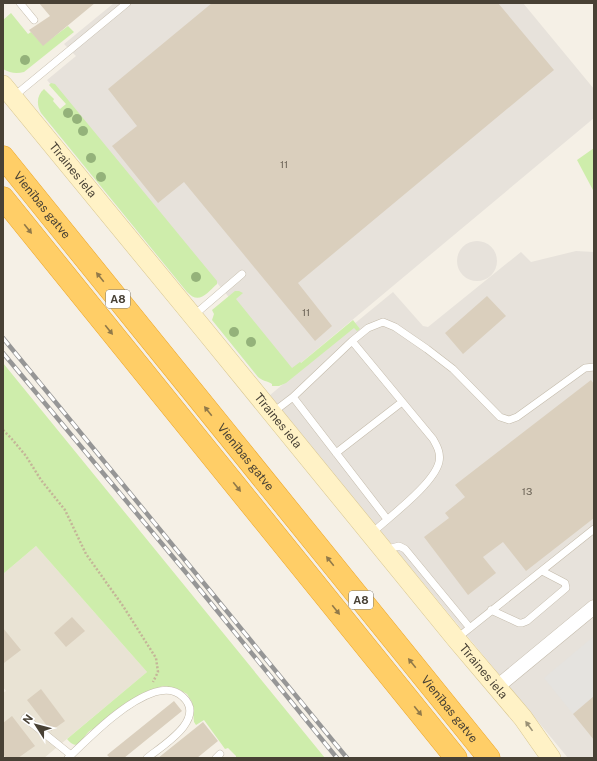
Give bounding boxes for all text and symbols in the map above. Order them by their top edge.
street label: Tīraines iela [46,140,100,200]
house number: 11 [280,158,288,170]
street label: Vienības gatve [11,169,73,242]
one-way arrow [23,223,32,234]
one-way arrow [96,271,104,282]
road number: A8 [106,290,130,308]
house number: 11 [302,306,310,318]
one-way arrow [105,324,114,335]
street label: Tīraines iela [251,390,305,451]
one-way arrow [204,405,213,416]
street label: Vienības gatve [214,421,277,494]
one-way arrow [233,482,241,493]
house number: 13 [522,485,532,497]
one-way arrow [325,556,334,567]
road number: A8 [349,591,373,609]
one-way arrow [332,605,341,616]
street label: Tīraines iela [456,641,510,701]
one-way arrow [407,657,416,668]
street label: Vienības gatve [418,673,481,746]
north arrow [16,705,56,745]
one-way arrow [414,706,423,717]
text: N [21,712,35,726]
one-way arrow [525,721,533,731]

